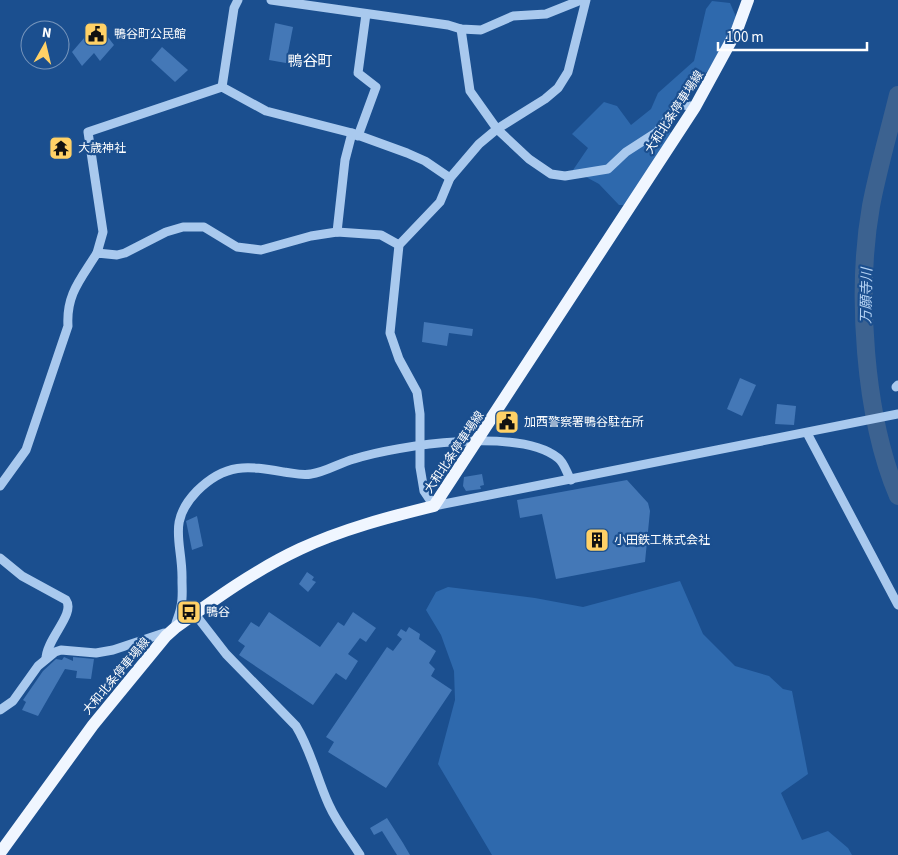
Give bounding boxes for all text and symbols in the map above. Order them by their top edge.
north arrow [20,20,70,70]
scale bar [718,20,867,52]
public building icon: 鴨谷町公民館 [83,21,109,47]
text: N [41,23,53,44]
place label: 鴨谷町公民館 [114,26,186,43]
text: 100 m [726,27,764,48]
district label: 鴨谷町 [287,51,333,72]
street label: 大和北条停車場線 [641,67,708,157]
temple icon: 大歳神社 [48,135,74,161]
place label: 大歳神社 [78,140,126,157]
water label: 万願寺川 [857,266,878,324]
street label: 大和北条停車場線 [421,408,488,497]
public building icon: 加西警察署鴨谷駐在所 [494,409,520,435]
place label: 加西警察署鴨谷駐在所 [524,414,644,431]
building icon: 小田鉄工株式会社 [584,527,610,553]
place label: 小田鉄工株式会社 [614,532,710,549]
bus stop icon: 鴨谷 [176,599,202,625]
place label: 鴨谷 [206,604,230,621]
street label: 大和北条停車場線 [79,634,154,719]

